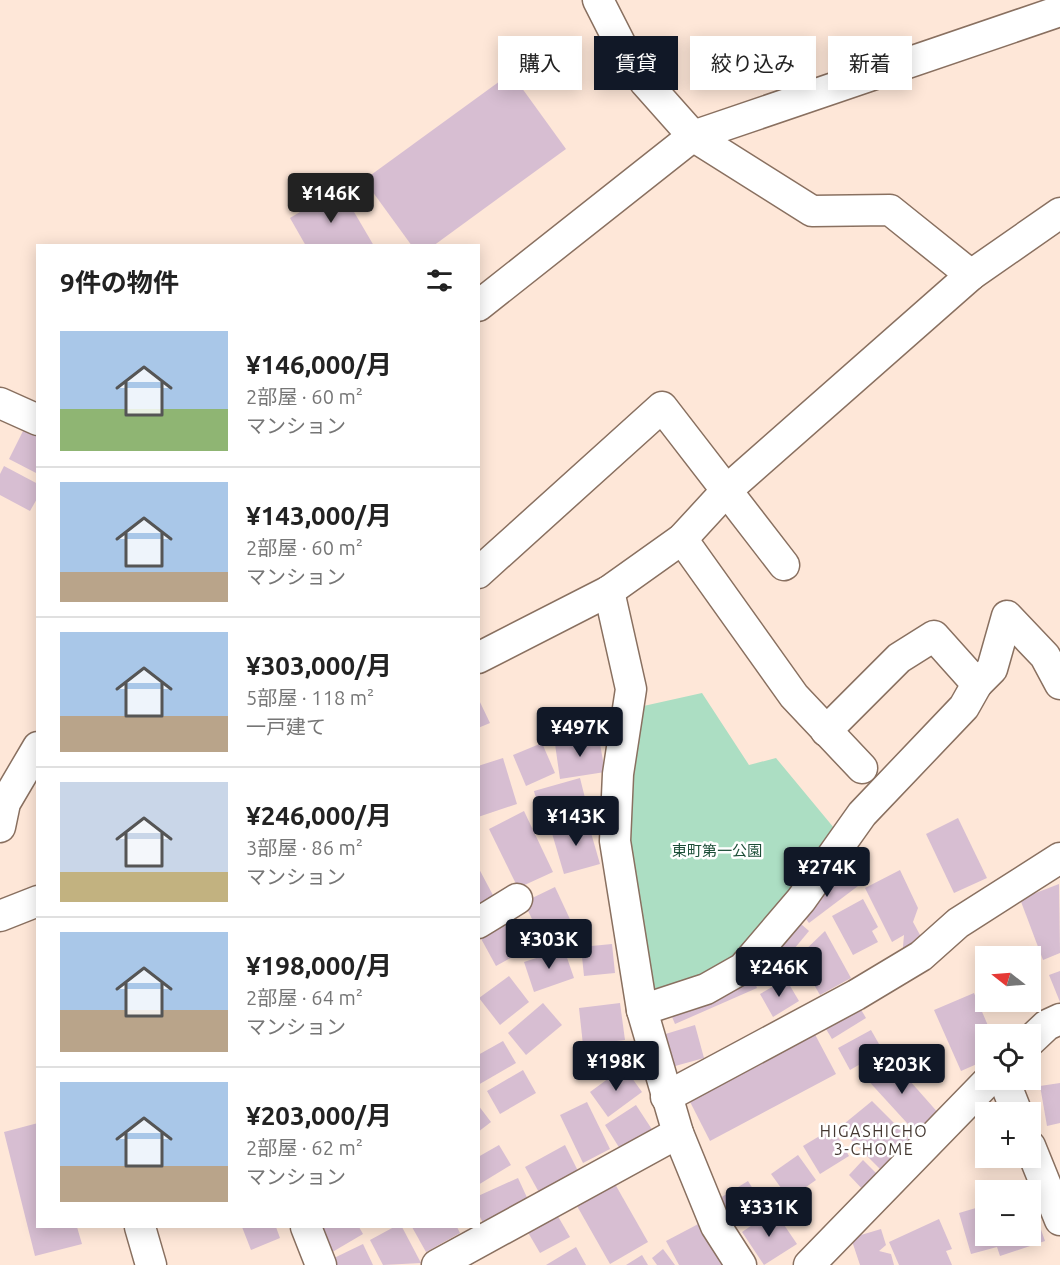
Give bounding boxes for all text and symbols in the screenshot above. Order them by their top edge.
chip: 購入 [498,36,582,90]
chip: 賃貸 [594,36,678,90]
chip: 絞り込み [690,36,816,90]
chip: 新着 [828,36,912,90]
pin: ¥146K [289,173,373,224]
text: ¥146K [302,181,360,204]
icon: filters [423,264,456,297]
text: 9件の物件 [60,268,179,297]
text: ¥146,000/月 [246,350,392,379]
icon: home [108,355,180,427]
text: 2部屋 · 60 m² [246,385,363,408]
text: マンション [246,414,346,437]
text: ¥143,000/月 [246,501,392,530]
icon: home [108,506,180,578]
text: 2部屋 · 60 m² [246,536,363,559]
text: マンション [246,565,346,588]
text: ¥303,000/月 [246,651,392,680]
icon: home [108,656,180,728]
text: 5部屋 · 118 m² [246,686,374,709]
pin: ¥497K [538,707,622,758]
text: 一戸建て [246,715,326,738]
text: ¥497K [551,715,609,738]
pin: ¥143K [534,796,618,847]
text: ¥246,000/月 [246,801,392,830]
text: ¥143K [547,804,605,827]
icon: home [108,806,180,878]
text: 3部屋 · 86 m² [246,836,363,859]
park label: 東町第一公園 [672,842,762,859]
pin: ¥274K [785,847,869,898]
text: ¥274K [798,855,856,878]
text: マンション [246,865,346,888]
pin: ¥303K [507,919,591,970]
text: ¥303K [520,927,578,950]
north arrow [975,946,1041,1012]
map controls [975,946,1041,1246]
pin: ¥246K [737,947,821,998]
text: ¥198,000/月 [246,951,392,980]
text: ¥246K [750,955,808,978]
icon: home [108,956,180,1028]
text: 2部屋 · 64 m² [246,986,363,1009]
text: マンション [246,1015,346,1038]
button: locate [975,1024,1041,1090]
pin: ¥198K [574,1041,658,1092]
pin: ¥203K [860,1044,944,1095]
text: ¥198K [587,1049,645,1072]
text: ¥203K [873,1052,931,1075]
text: ¥203,000/月 [246,1101,392,1130]
button: + [975,1102,1041,1168]
icon: home [108,1106,180,1178]
district label: HIGASHICHO 3-CHOME [820,1122,928,1158]
text: 2部屋 · 62 m² [246,1136,363,1159]
text: マンション [246,1165,346,1188]
button: − [975,1180,1041,1246]
pin: ¥331K [727,1187,811,1238]
text: ¥331K [740,1195,798,1218]

